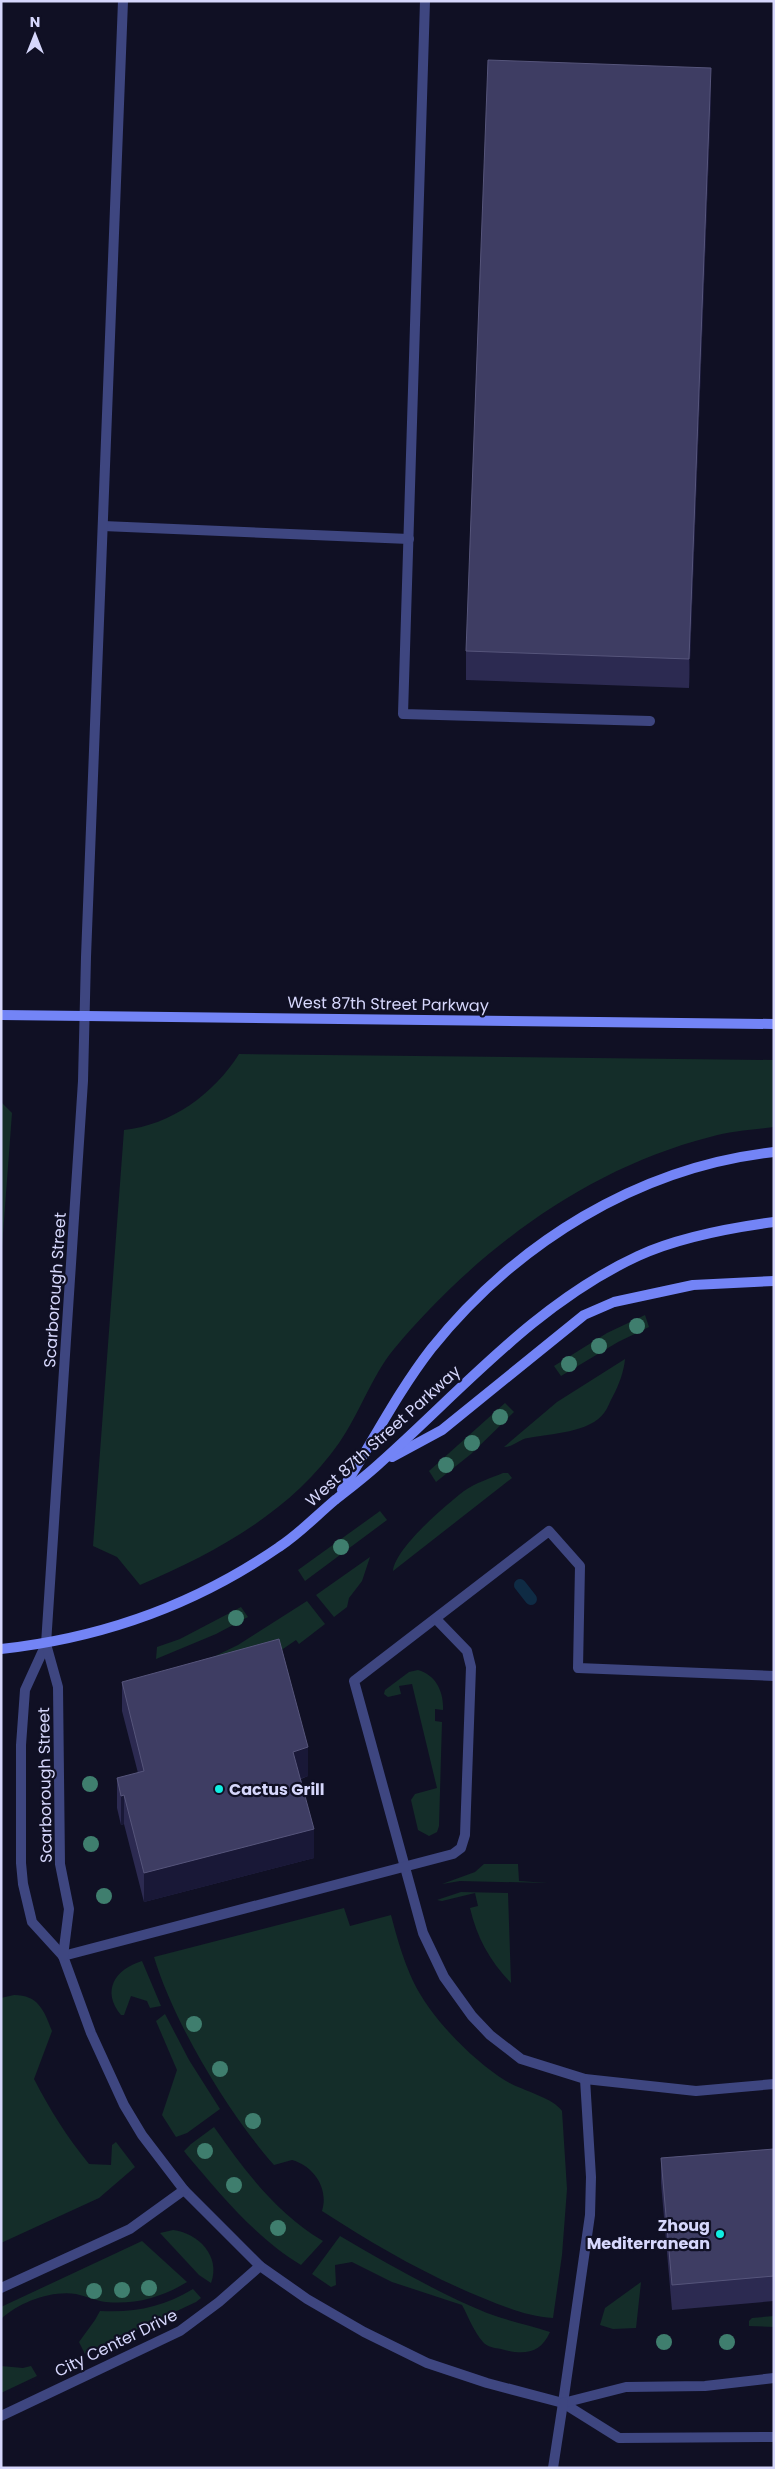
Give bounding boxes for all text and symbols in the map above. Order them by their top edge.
north arrow [10,10,60,60]
text: N [30,12,40,32]
street label: West 87th Street Parkway [287,991,489,1017]
street label: Scarborough Street [38,1211,72,1368]
street label: West 87th Street Parkway [300,1360,466,1512]
street label: Scarborough Street [32,1707,58,1863]
place label: Cactus Grill [229,1778,325,1801]
marker: Cactus Grill [213,1783,225,1795]
place label: Zhoug Mediterranean [587,2214,710,2255]
marker: Zhoug Mediterranean [714,2228,726,2240]
street label: City Center Drive [51,2303,181,2383]

